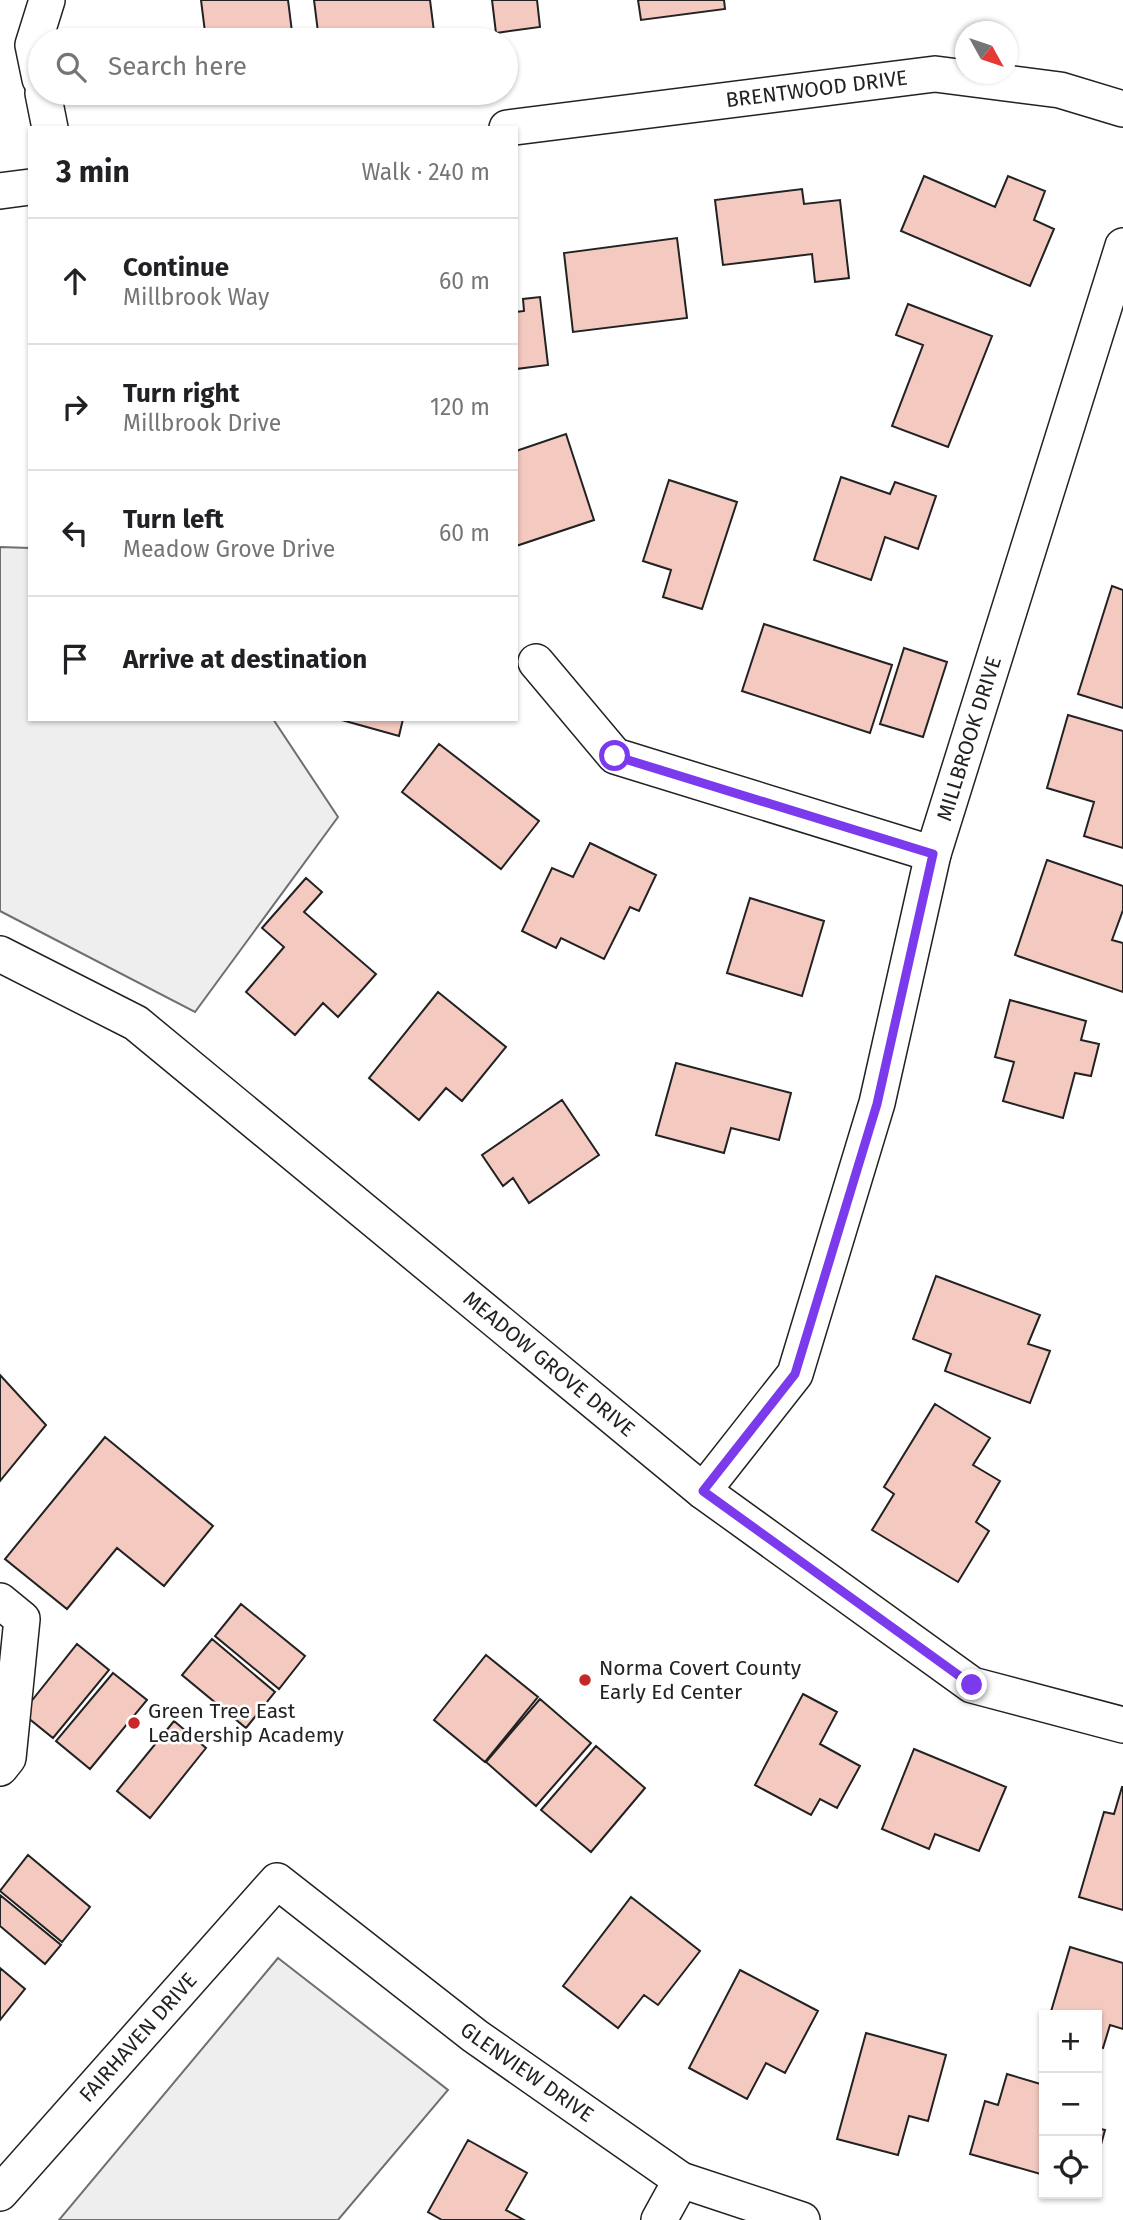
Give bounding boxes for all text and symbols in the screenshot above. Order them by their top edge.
north arrow [955,21,1018,84]
search box [28,28,518,105]
icon: search [52,48,90,86]
text: Search here [108,51,247,82]
street label: BRENTWOOD DRIVE [724,65,909,113]
text: 3 min [56,154,130,190]
text: Walk · 240 m [362,158,490,186]
text: Continue [123,252,229,283]
icon: ahead [56,262,94,300]
text: 60 m [439,267,490,295]
text: Millbrook Way [123,283,269,311]
text: Turn right [123,378,240,409]
icon: right [56,388,94,426]
text: 120 m [430,393,490,421]
text: Millbrook Drive [123,409,281,437]
text: Turn left [123,504,224,535]
icon: left [56,514,94,552]
text: 60 m [439,519,490,547]
text: Meadow Grove Drive [123,535,335,563]
icon: arrive [56,640,94,678]
text: Arrive at destination [123,644,367,675]
street label: MILLBROOK DRIVE [931,653,1007,824]
route start [599,740,630,771]
street label: MEADOW GROVE DRIVE [458,1285,640,1442]
place label: Norma Covert County Early Ed Center [599,1655,802,1705]
route end [956,1669,987,1700]
marker: Norma Covert County Early Ed Center [577,1672,593,1688]
place label: Green Tree East Leadership Academy [148,1698,345,1748]
marker: Green Tree East Leadership Academy [126,1715,142,1731]
street label: FAIRHAVEN DRIVE [74,1967,202,2108]
map controls [1039,2010,1102,2199]
button: + [1039,2010,1102,2073]
street label: GLENVIEW DRIVE [455,2016,599,2128]
button: − [1039,2073,1102,2136]
button: locate [1039,2136,1102,2199]

